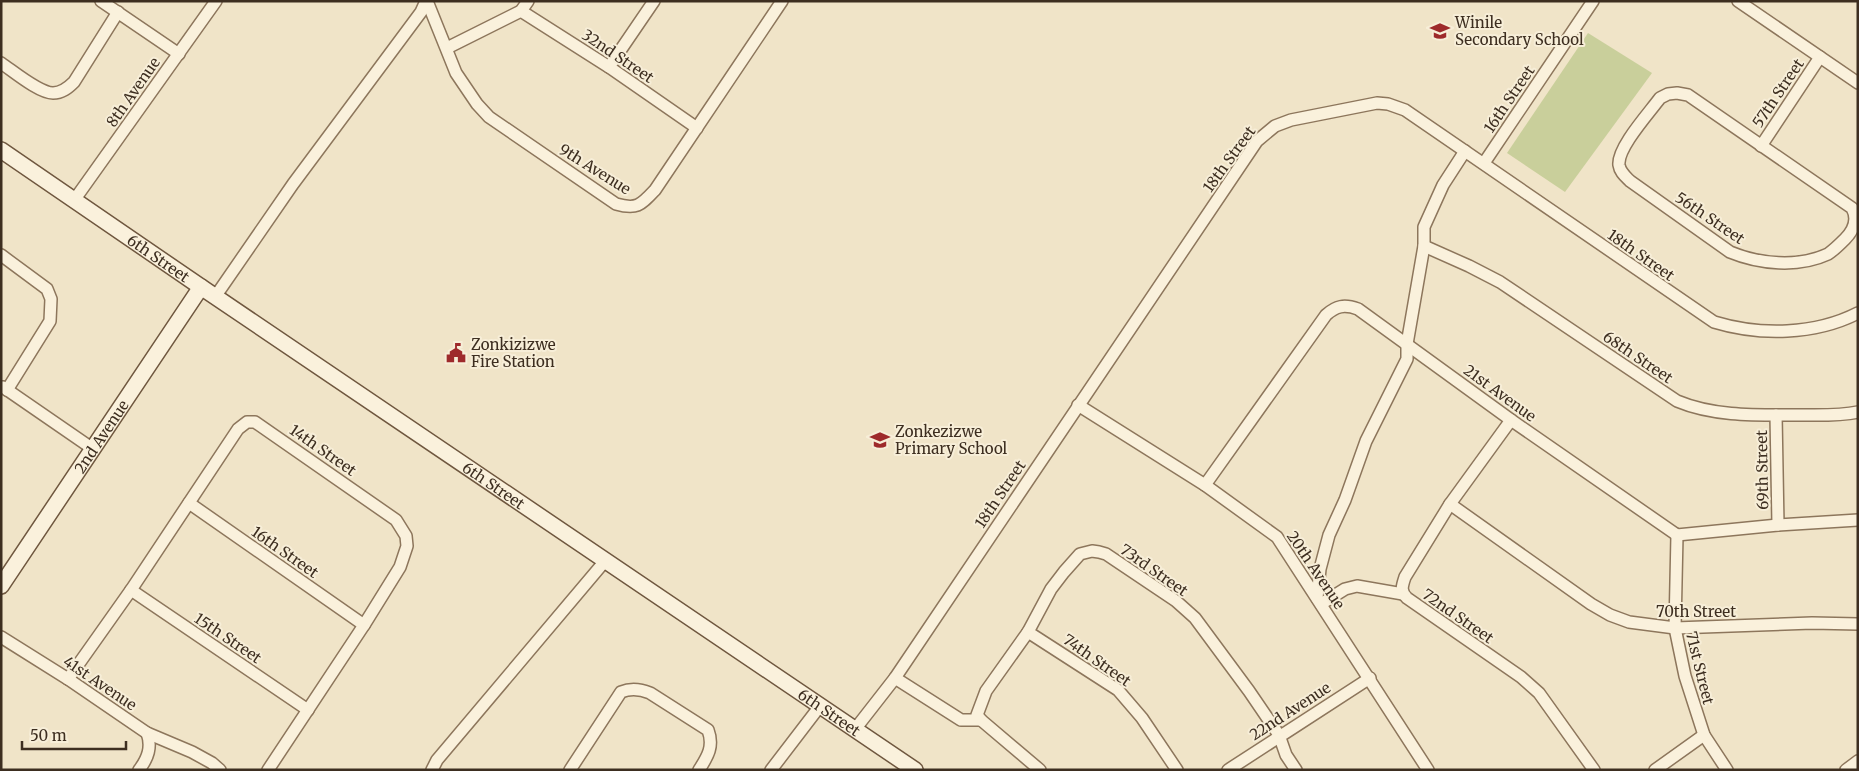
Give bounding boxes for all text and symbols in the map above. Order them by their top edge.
place label: Winile Secondary School [1454,13,1584,49]
school or university icon: Winile Secondary School [1429,20,1451,42]
street label: 32nd Street [579,25,658,87]
street label: 8th Avenue [102,53,164,131]
street label: 57th Street [1748,55,1808,131]
street label: 16th Street [1480,62,1539,136]
street label: 18th Street [1199,122,1260,196]
street label: 9th Avenue [556,139,635,199]
street label: 56th Street [1672,188,1748,248]
street label: 18th Street [1604,225,1678,285]
street label: 6th Street [124,230,193,286]
street label: 68th Street [1599,327,1677,387]
place label: Zonkizizwe Fire Station [471,335,556,371]
public building icon: Zonkizizwe Fire Station [445,342,467,364]
street label: 21st Avenue [1460,360,1540,426]
street label: 2nd Avenue [70,396,132,477]
street label: 14th Street [286,420,360,480]
place label: Zonkezizwe Primary School [895,422,1008,458]
school or university icon: Zonkezizwe Primary School [869,429,891,451]
street label: 69th Street [1752,430,1772,510]
street label: 18th Street [970,456,1030,531]
street label: 6th Street [459,457,529,513]
street label: 16th Street [248,522,322,582]
street label: 20th Avenue [1283,527,1349,613]
street label: 73rd Street [1116,540,1192,600]
street label: 72nd Street [1419,585,1497,648]
street label: 70th Street [1656,602,1736,621]
street label: 15th Street [191,609,265,667]
street label: 71st Street [1682,629,1718,707]
street label: 74th Street [1059,630,1135,690]
street label: 41st Avenue [60,652,140,715]
street label: 22nd Avenue [1246,678,1334,744]
street label: 6th Street [795,684,864,740]
scale bar [22,718,126,750]
text: 50 m [30,726,67,745]

